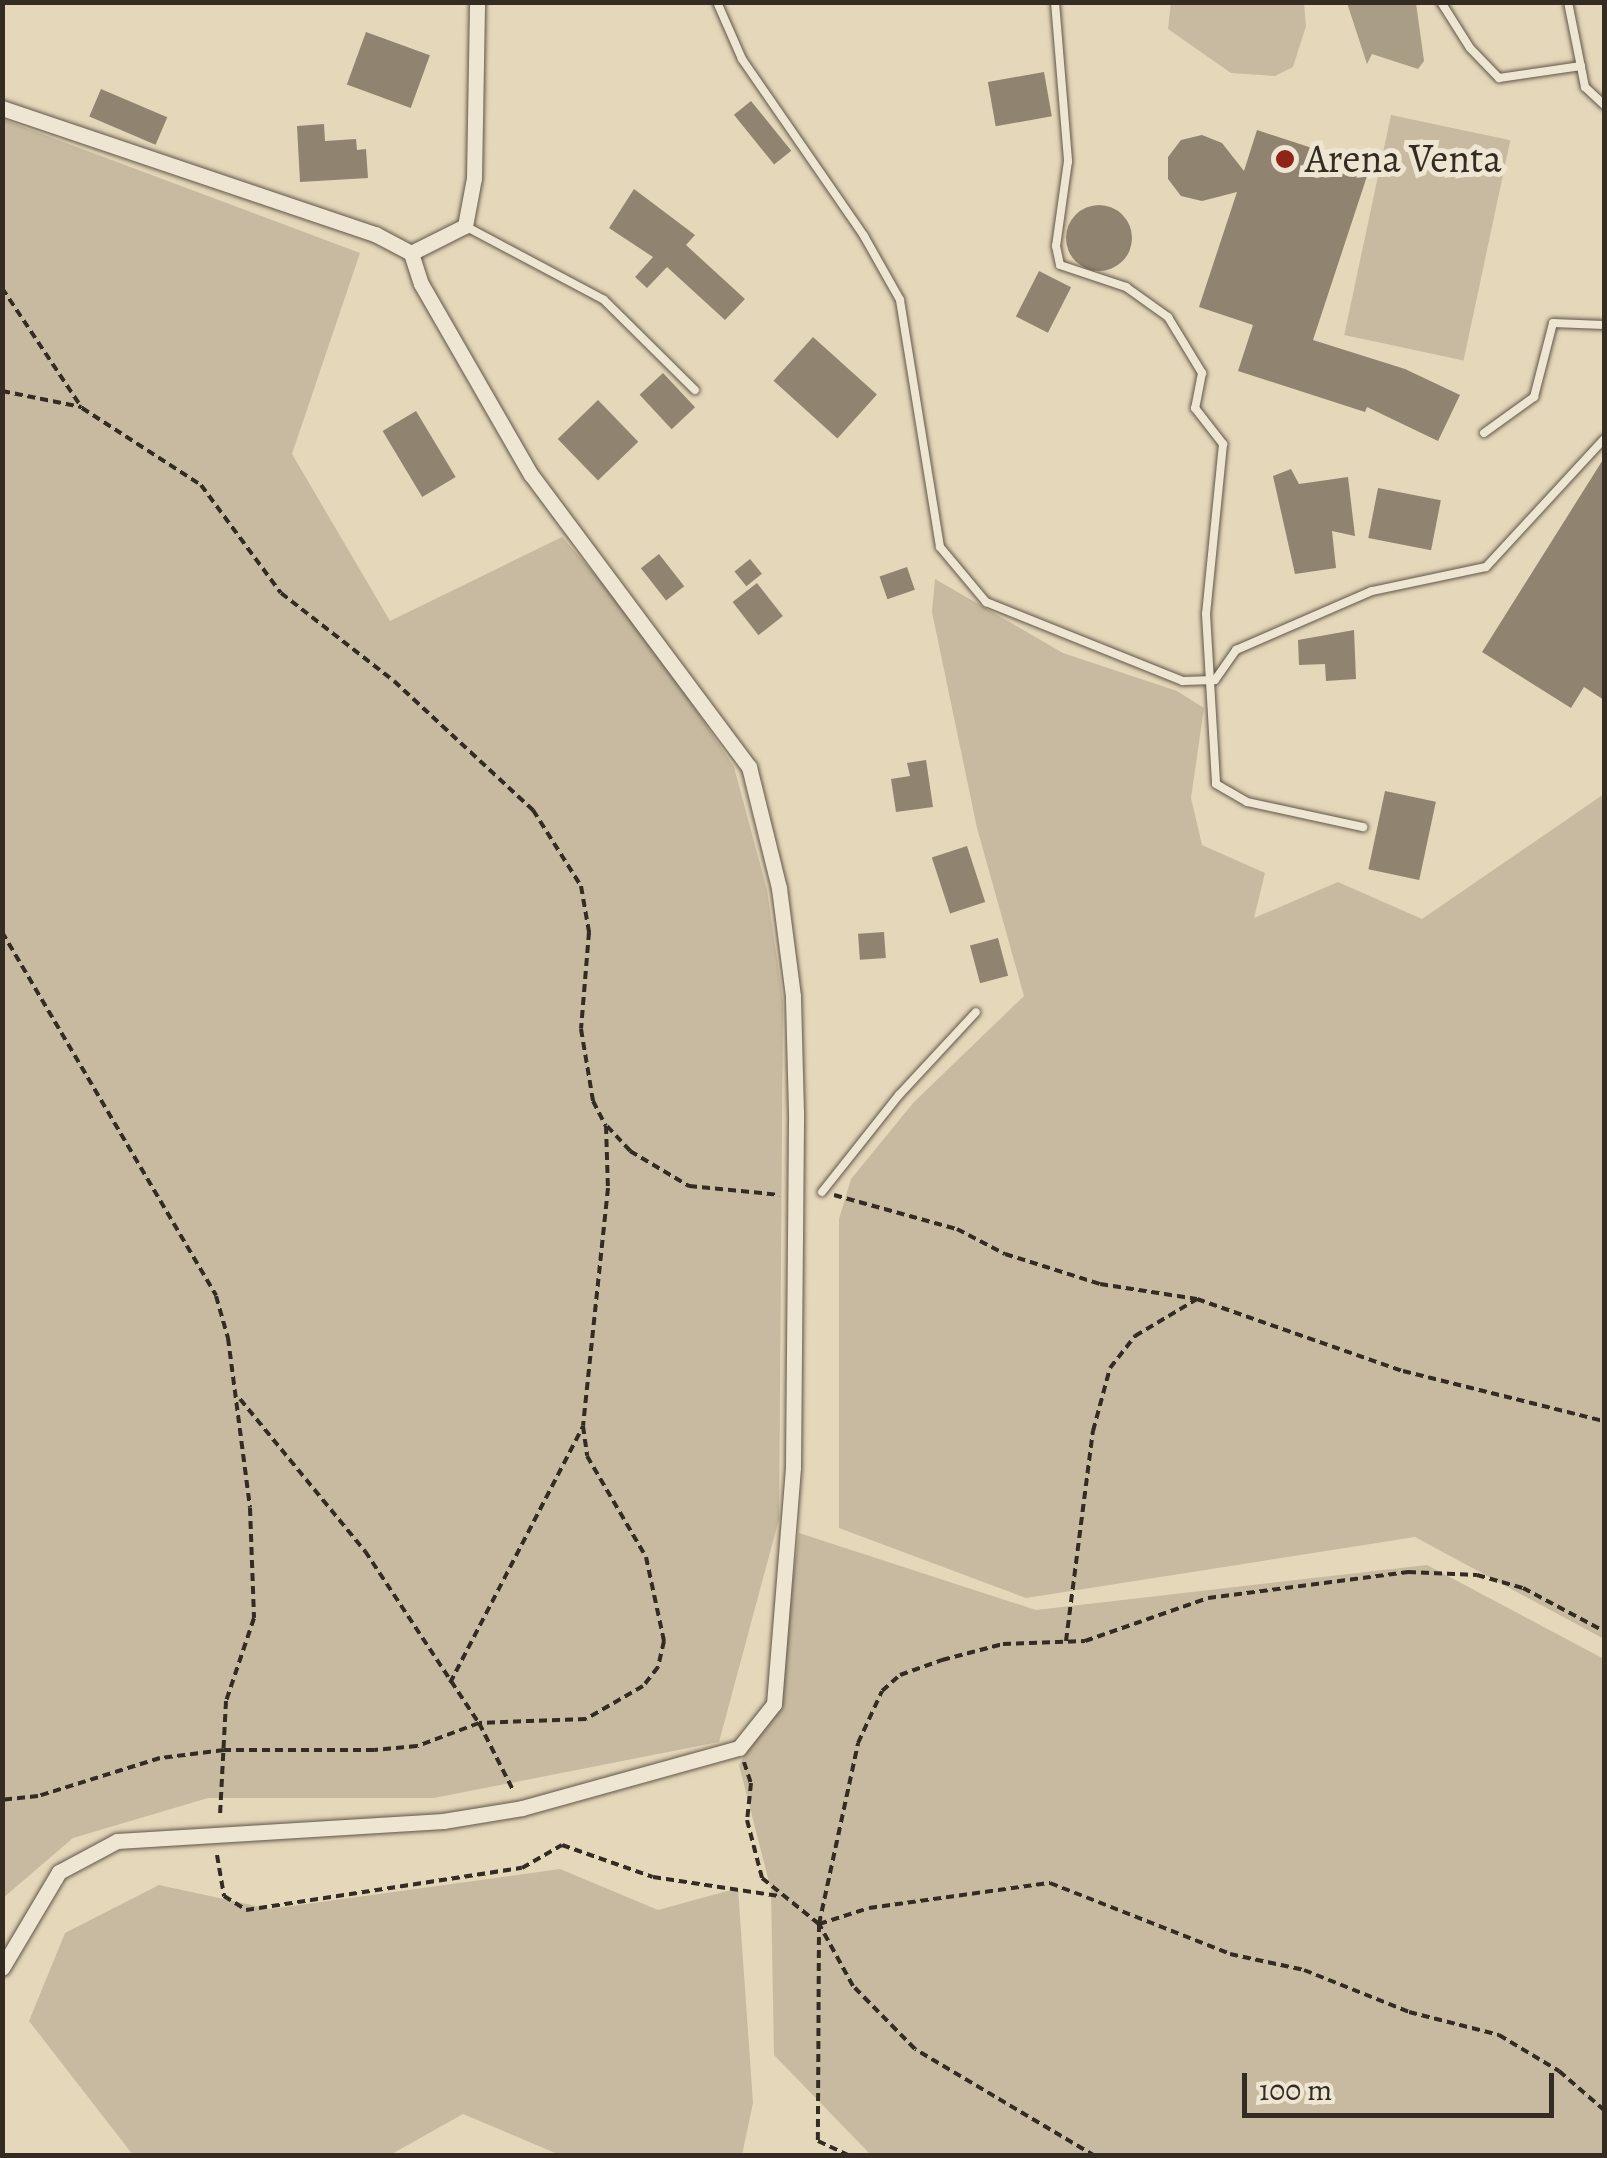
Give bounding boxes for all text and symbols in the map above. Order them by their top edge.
place label: Arena Venta [1305,135,1502,183]
marker: Arena Venta [1274,148,1296,170]
scale bar [1247,2053,1560,2115]
text: 100 m [1259,2070,1332,2110]

